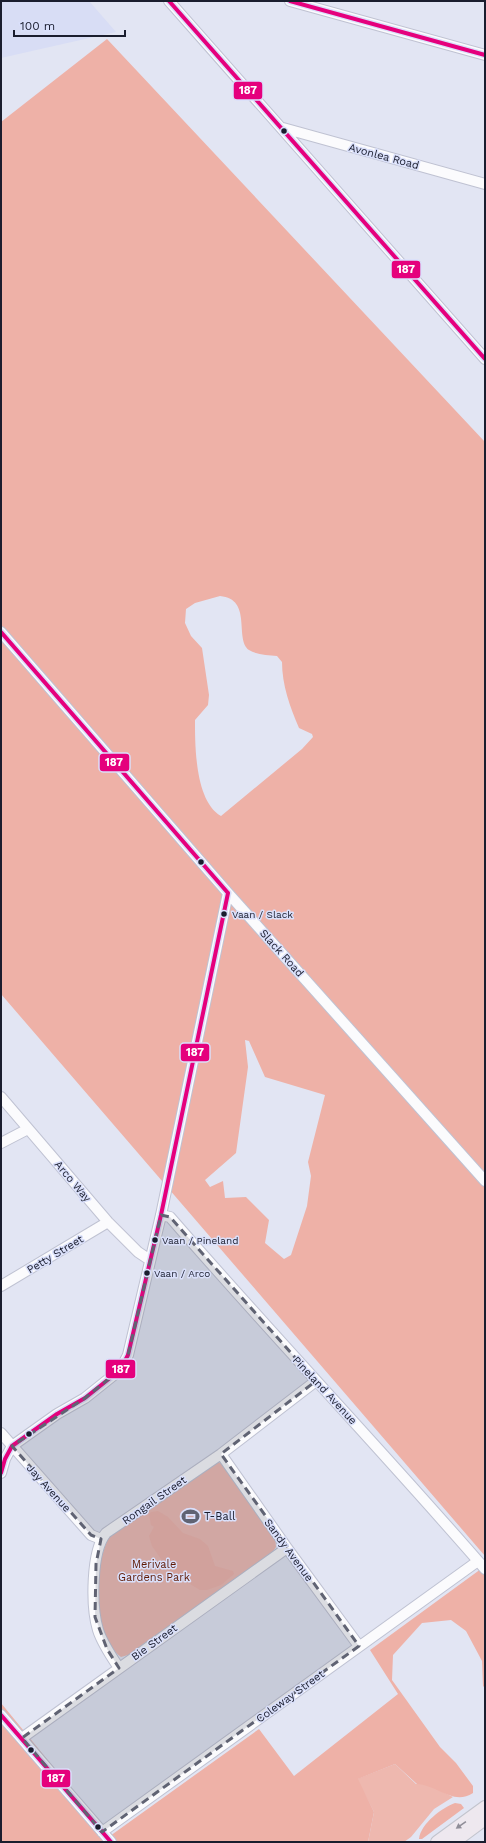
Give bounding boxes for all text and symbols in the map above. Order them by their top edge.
scale bar [14,12,125,38]
text: 100 m [20,19,55,33]
line badge: 187 [233,81,263,100]
text: 187 [239,84,257,97]
unlabelled marker [279,126,289,136]
street label: Avonlea Road [347,141,420,172]
line badge: 187 [391,260,421,279]
text: 187 [397,263,415,276]
line badge: 187 [99,753,130,772]
text: 187 [105,756,123,769]
unlabelled marker [196,857,206,867]
marker: Vaan / Slack [219,909,229,919]
place label: Vaan / Slack [232,909,293,920]
street label: Slack Road [257,927,306,980]
line badge: 187 [180,1043,210,1062]
text: 187 [186,1046,204,1059]
street label: Arco Way [52,1158,94,1205]
street label: Petty Street [25,1232,86,1276]
marker: Vaan / Pineland [150,1235,160,1245]
place label: Vaan / Pineland [162,1235,238,1246]
marker: Vaan / Arco [142,1268,152,1278]
place label: Vaan / Arco [154,1268,210,1279]
street label: Pineland Avenue [290,1354,360,1427]
line badge: 187 [105,1359,136,1379]
text: 187 [112,1363,130,1376]
unlabelled marker [24,1429,34,1439]
street label: Jay Avenue [24,1462,73,1515]
street label: Rongail Street [120,1473,189,1527]
sports icon: T-Ball [181,1506,201,1526]
place label: T-Ball [204,1510,236,1523]
street label: Sandy Avenue [261,1516,316,1584]
park label: Merivale Gardens Park [118,1558,190,1584]
street label: Bie Street [129,1621,180,1663]
street label: Coleway Street [254,1667,327,1725]
unlabelled marker [26,1745,36,1755]
line badge: 187 [41,1769,71,1788]
text: 187 [47,1772,65,1785]
one-way arrow [455,1821,466,1829]
unlabelled marker [93,1822,103,1832]

